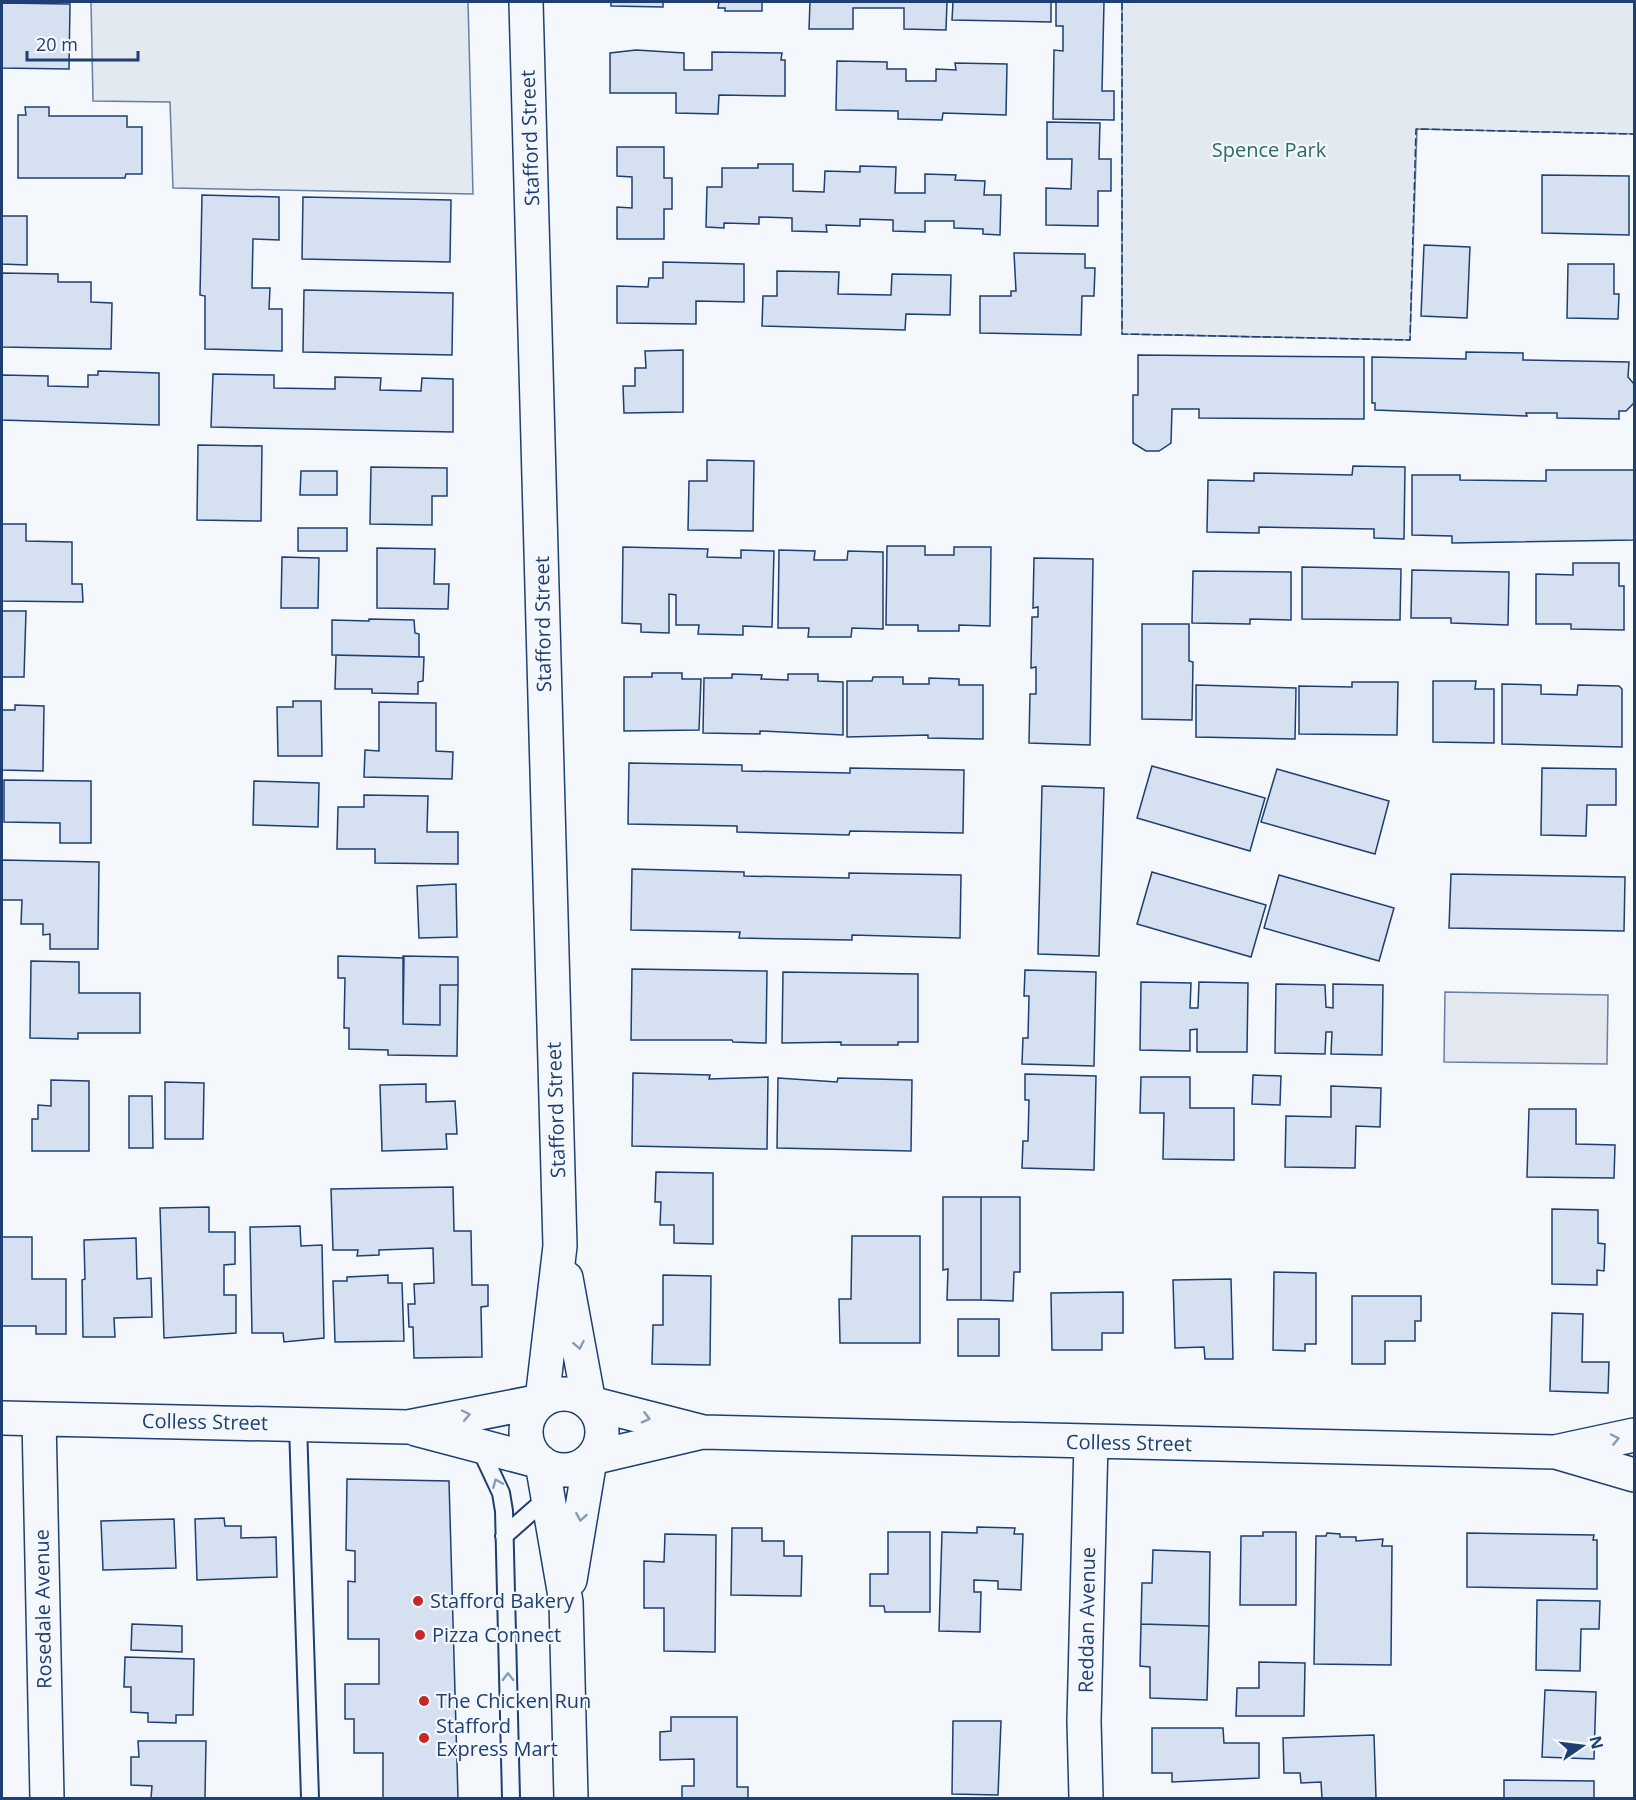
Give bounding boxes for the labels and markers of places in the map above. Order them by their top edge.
place label: Stafford Bakery [430,1587,575,1614]
marker: Stafford Bakery [411,1594,425,1608]
place label: Pizza Connect [432,1621,561,1648]
marker: Pizza Connect [413,1628,427,1642]
place label: The Chicken Run [436,1687,591,1714]
marker: The Chicken Run [417,1694,431,1708]
place label: Stafford Express Mart [436,1712,558,1762]
marker: Stafford Express Mart [417,1731,431,1745]

